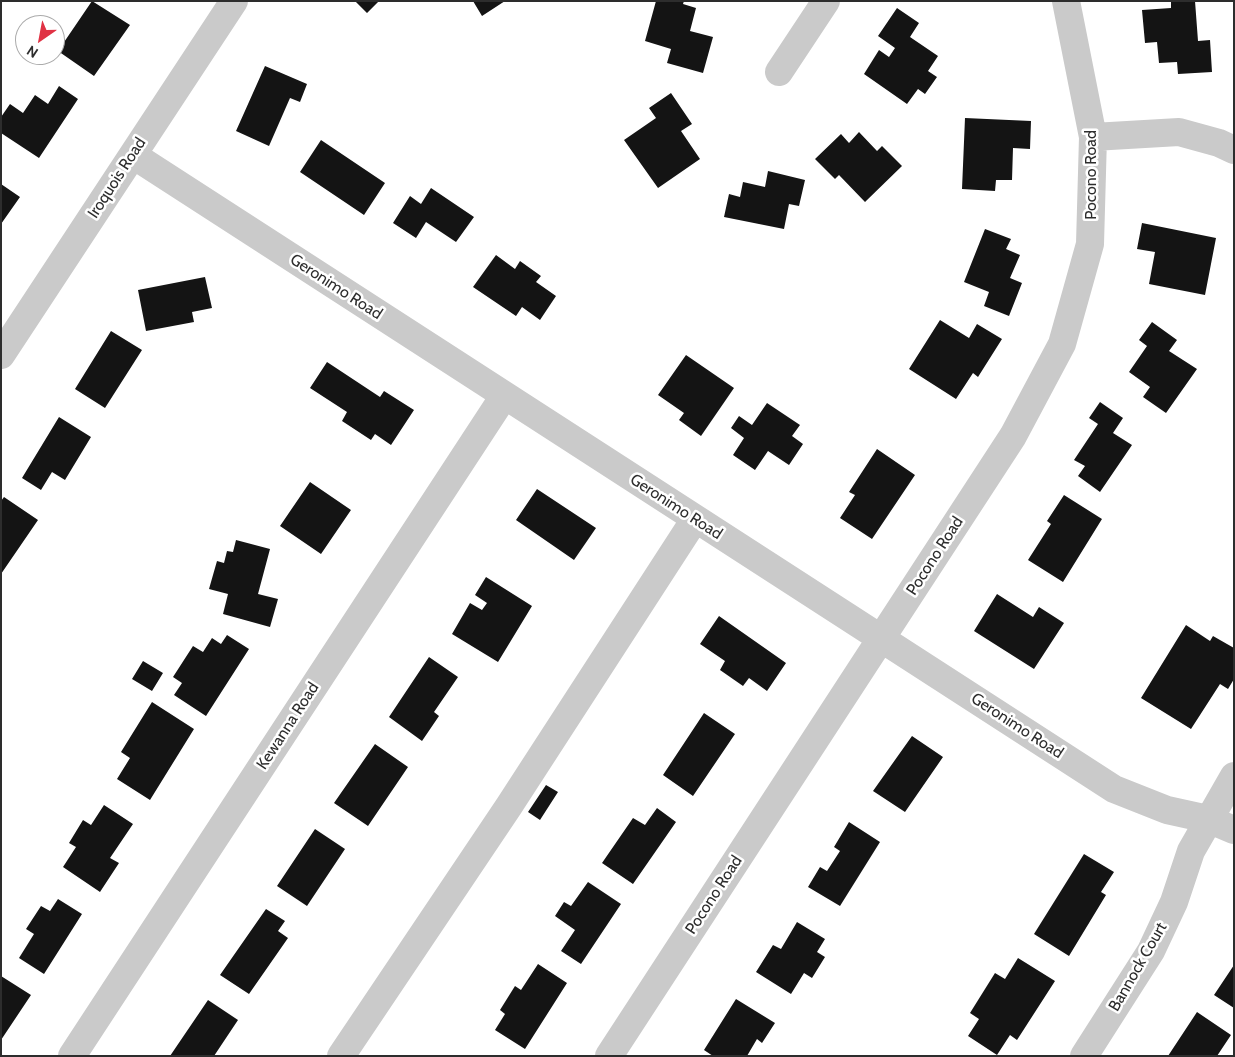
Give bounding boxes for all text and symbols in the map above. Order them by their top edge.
north arrow [15,15,65,65]
text: N [23,41,41,62]
street label: Pocono Road [1081,130,1101,220]
street label: Iroquois Road [84,134,150,222]
street label: Geronimo Road [286,250,386,324]
street label: Geronimo Road [626,470,726,544]
street label: Pocono Road [903,513,967,599]
street label: Kewanna Road [253,679,323,773]
street label: Geronimo Road [967,689,1067,763]
street label: Pocono Road [682,852,746,938]
street label: Bannock Court [1105,919,1171,1015]

